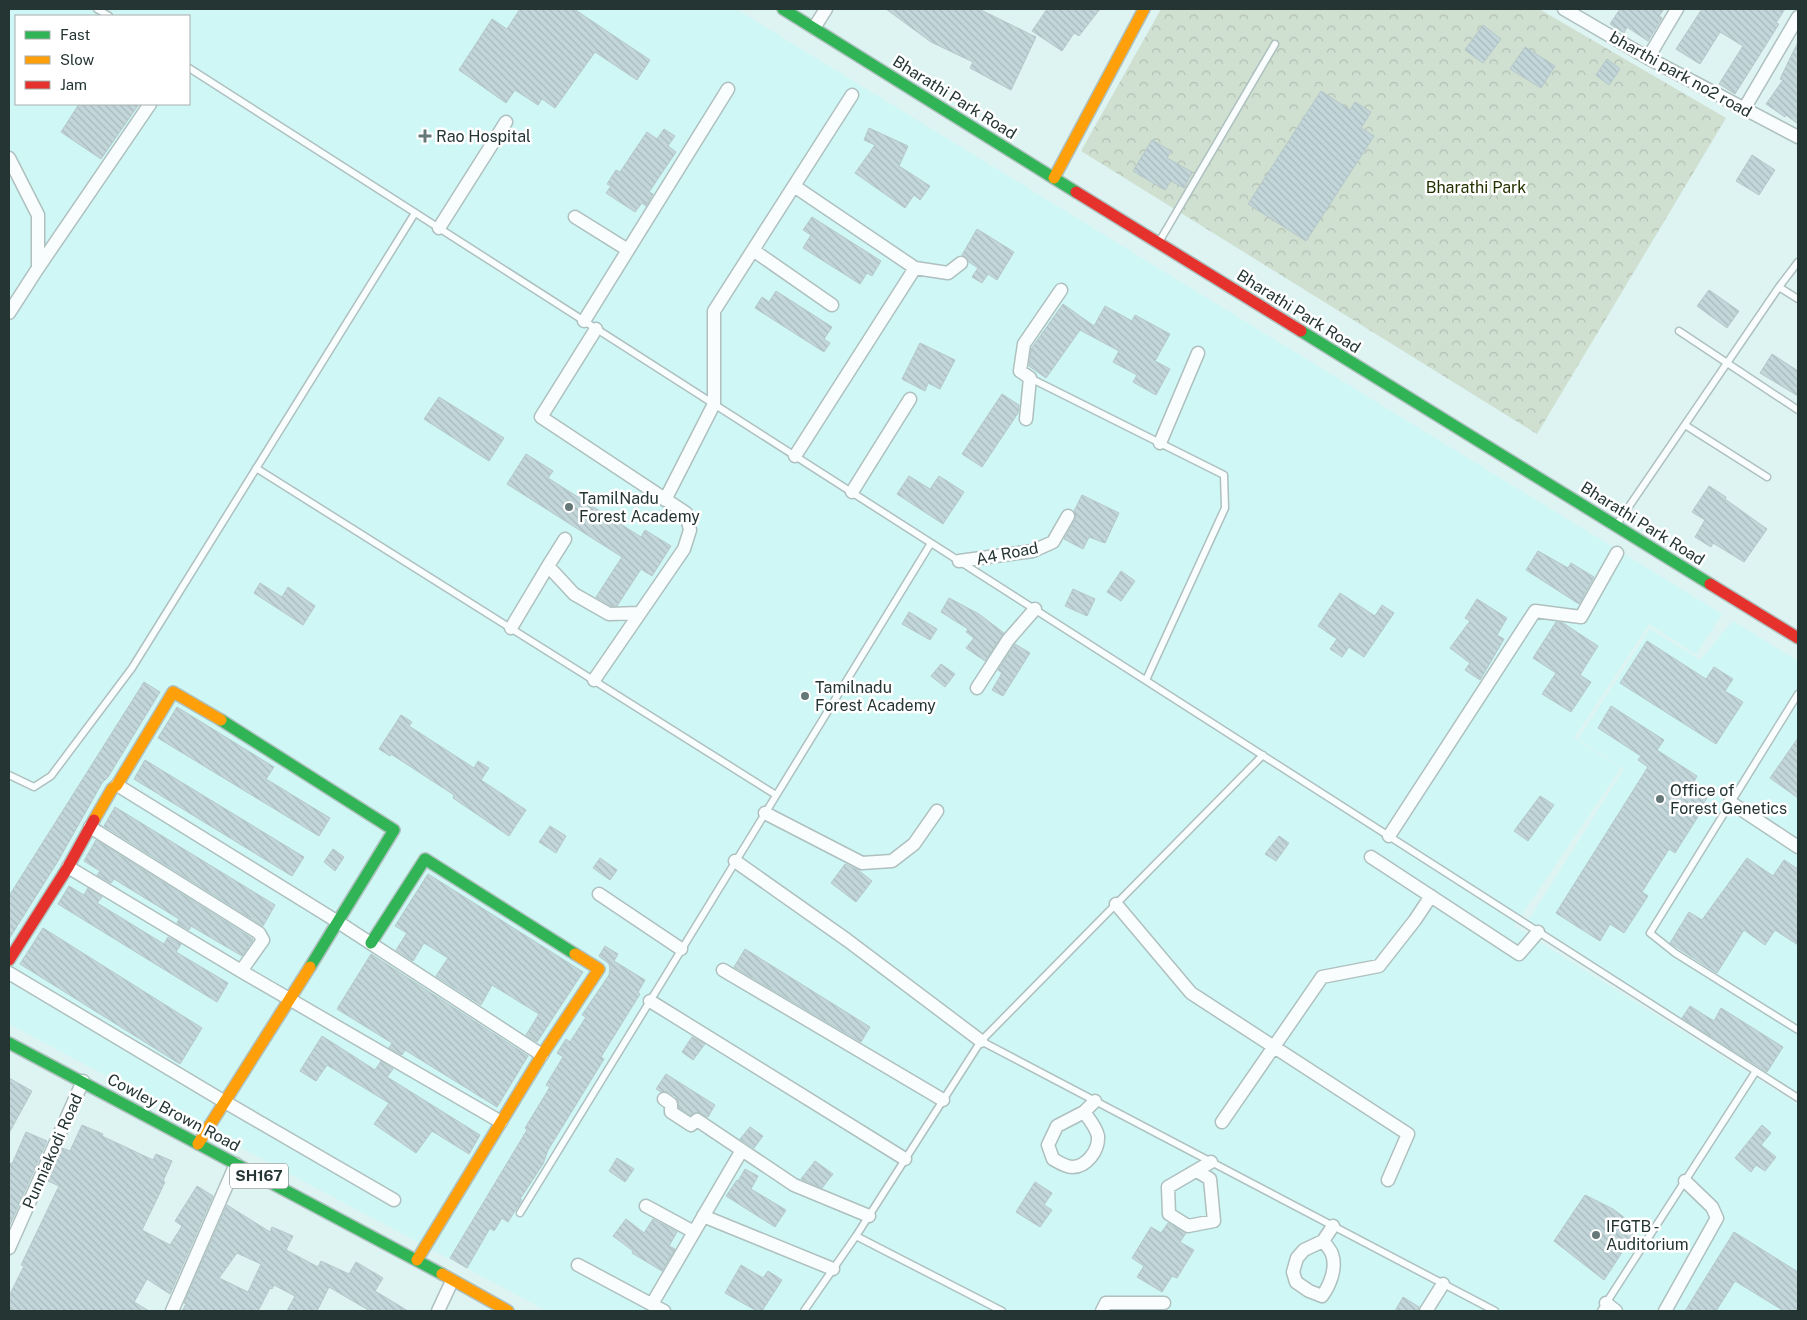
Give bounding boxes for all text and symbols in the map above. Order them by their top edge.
legend [15,15,190,105]
text: Fast [60,26,90,43]
street label: bharthi park no2 road [1606,27,1755,121]
text: Slow [60,51,95,68]
street label: Bharathi Park Road [889,52,1020,143]
text: Jam [60,76,87,93]
place label: Rao Hospital [436,127,531,146]
marker: Rao Hospital [418,129,432,143]
park label: Bharathi Park [1426,178,1526,197]
street label: Bharathi Park Road [1233,266,1364,357]
street label: Bharathi Park Road [1577,478,1708,569]
place label: TamilNadu Forest Academy [579,489,700,526]
marker: TamilNadu Forest Academy [563,501,575,513]
street label: A4 Road [974,538,1040,569]
place label: Tamilnadu Forest Academy [815,678,936,715]
marker: Tamilnadu Forest Academy [799,690,811,702]
place label: Office of Forest Genetics [1670,781,1787,818]
marker: Office of Forest Genetics [1654,793,1666,805]
street label: Cowley Brown Road [104,1069,243,1155]
street label: Punniakodi Road [19,1091,86,1212]
road number: SH167 [230,1164,288,1188]
place label: IFGTB - Auditorium [1606,1217,1689,1254]
marker: IFGTB - Auditorium [1590,1229,1602,1241]

